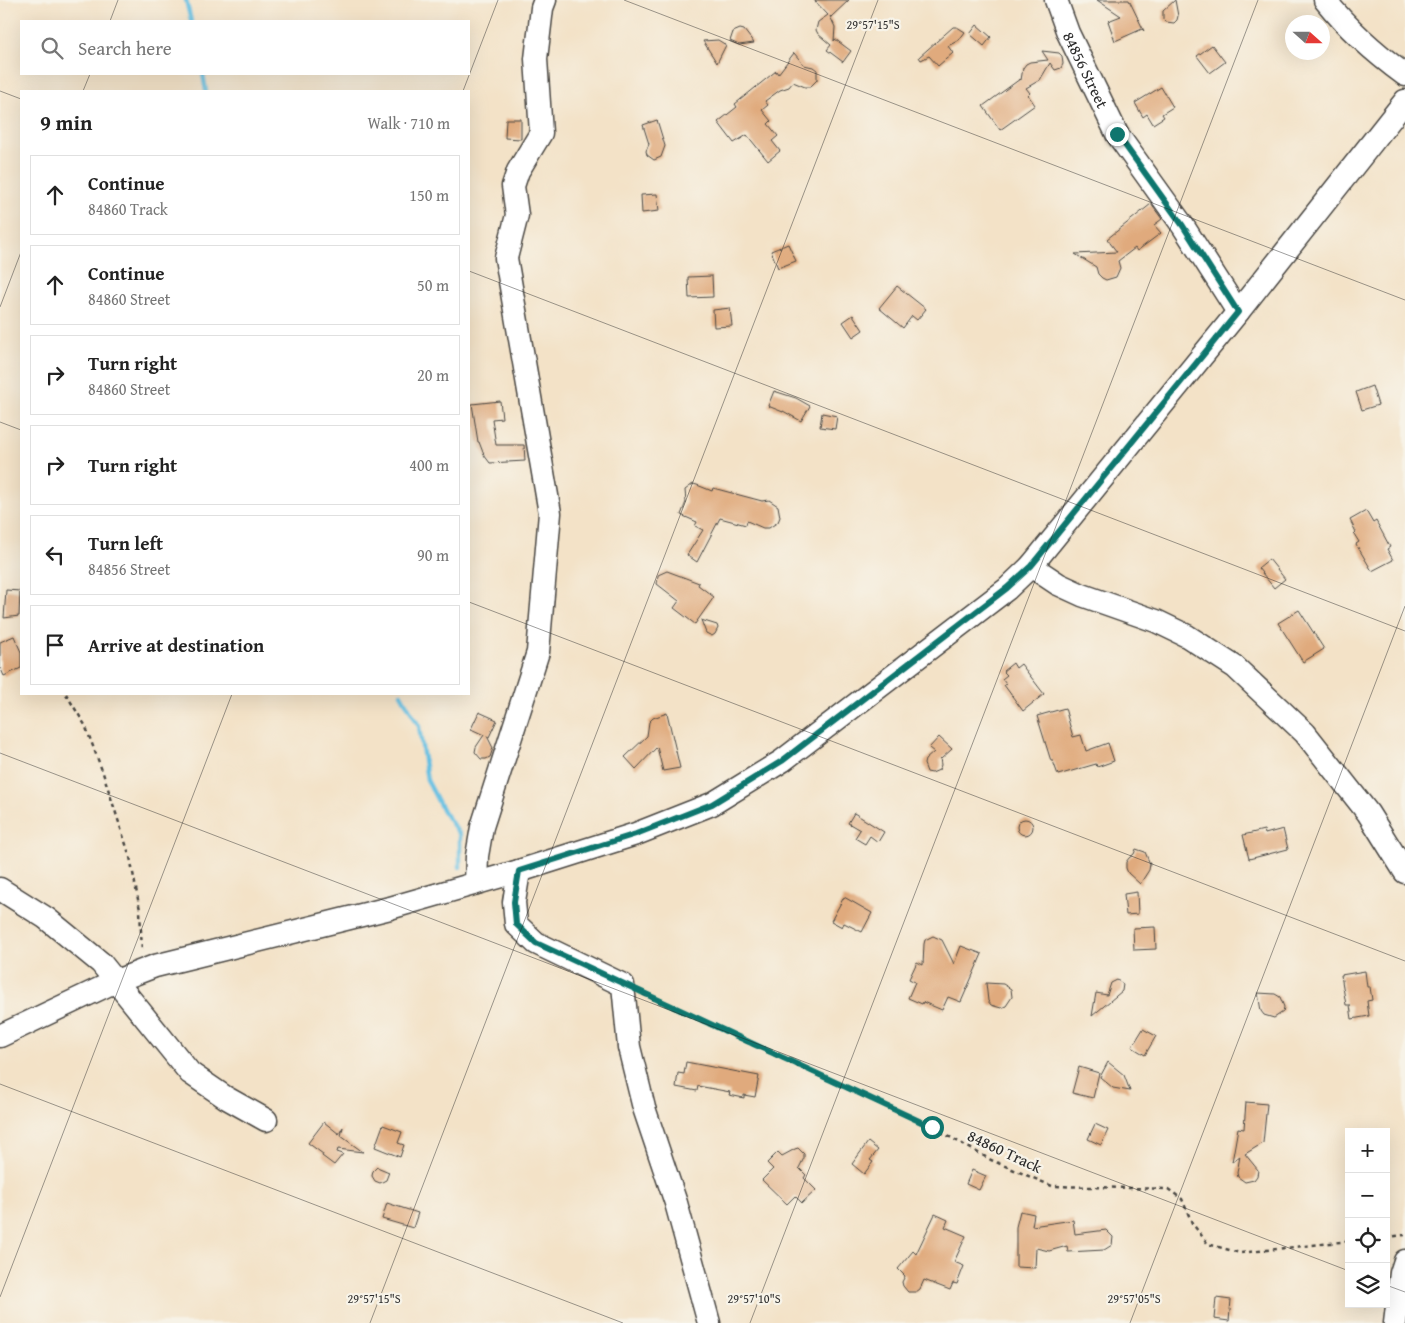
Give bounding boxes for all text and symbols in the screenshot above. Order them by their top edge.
north arrow [1285,15,1330,60]
text: 29°57'15"S [846,16,900,33]
search box [20,20,470,75]
street label: 84856 Street [1057,27,1115,112]
icon: search [38,34,66,62]
text: Search here [78,34,172,62]
text: 9 min [40,107,92,138]
text: Walk · 710 m [367,111,450,135]
route end [1106,123,1129,146]
text: Continue [88,169,165,197]
icon: ahead [41,181,69,209]
text: 150 m [409,183,449,207]
text: 84860 Track [88,197,168,221]
text: Continue [88,259,165,287]
icon: ahead [41,271,69,299]
text: 50 m [417,273,449,297]
text: 84860 Street [88,287,171,311]
text: Turn right [88,349,177,377]
icon: right [41,361,69,389]
text: 20 m [417,363,449,387]
text: 84860 Street [88,377,171,401]
icon: right [41,451,69,479]
text: Turn right [88,451,177,479]
text: 400 m [409,453,449,477]
text: Turn left [88,529,163,557]
icon: left [41,541,69,569]
text: 90 m [417,543,449,567]
text: 84856 Street [88,557,171,581]
icon: arrive [41,631,69,659]
text: Arrive at destination [88,631,264,659]
route start [921,1116,944,1139]
street label: 84860 Track [964,1123,1047,1179]
map controls [1345,1128,1390,1308]
button: + [1345,1128,1390,1173]
button: − [1345,1173,1390,1218]
button: locate [1345,1218,1390,1263]
button: layers [1345,1263,1390,1308]
text: 29°57'15"S [347,1290,401,1307]
text: 29°57'10"S [727,1290,781,1307]
text: 29°57'05"S [1107,1290,1161,1307]

